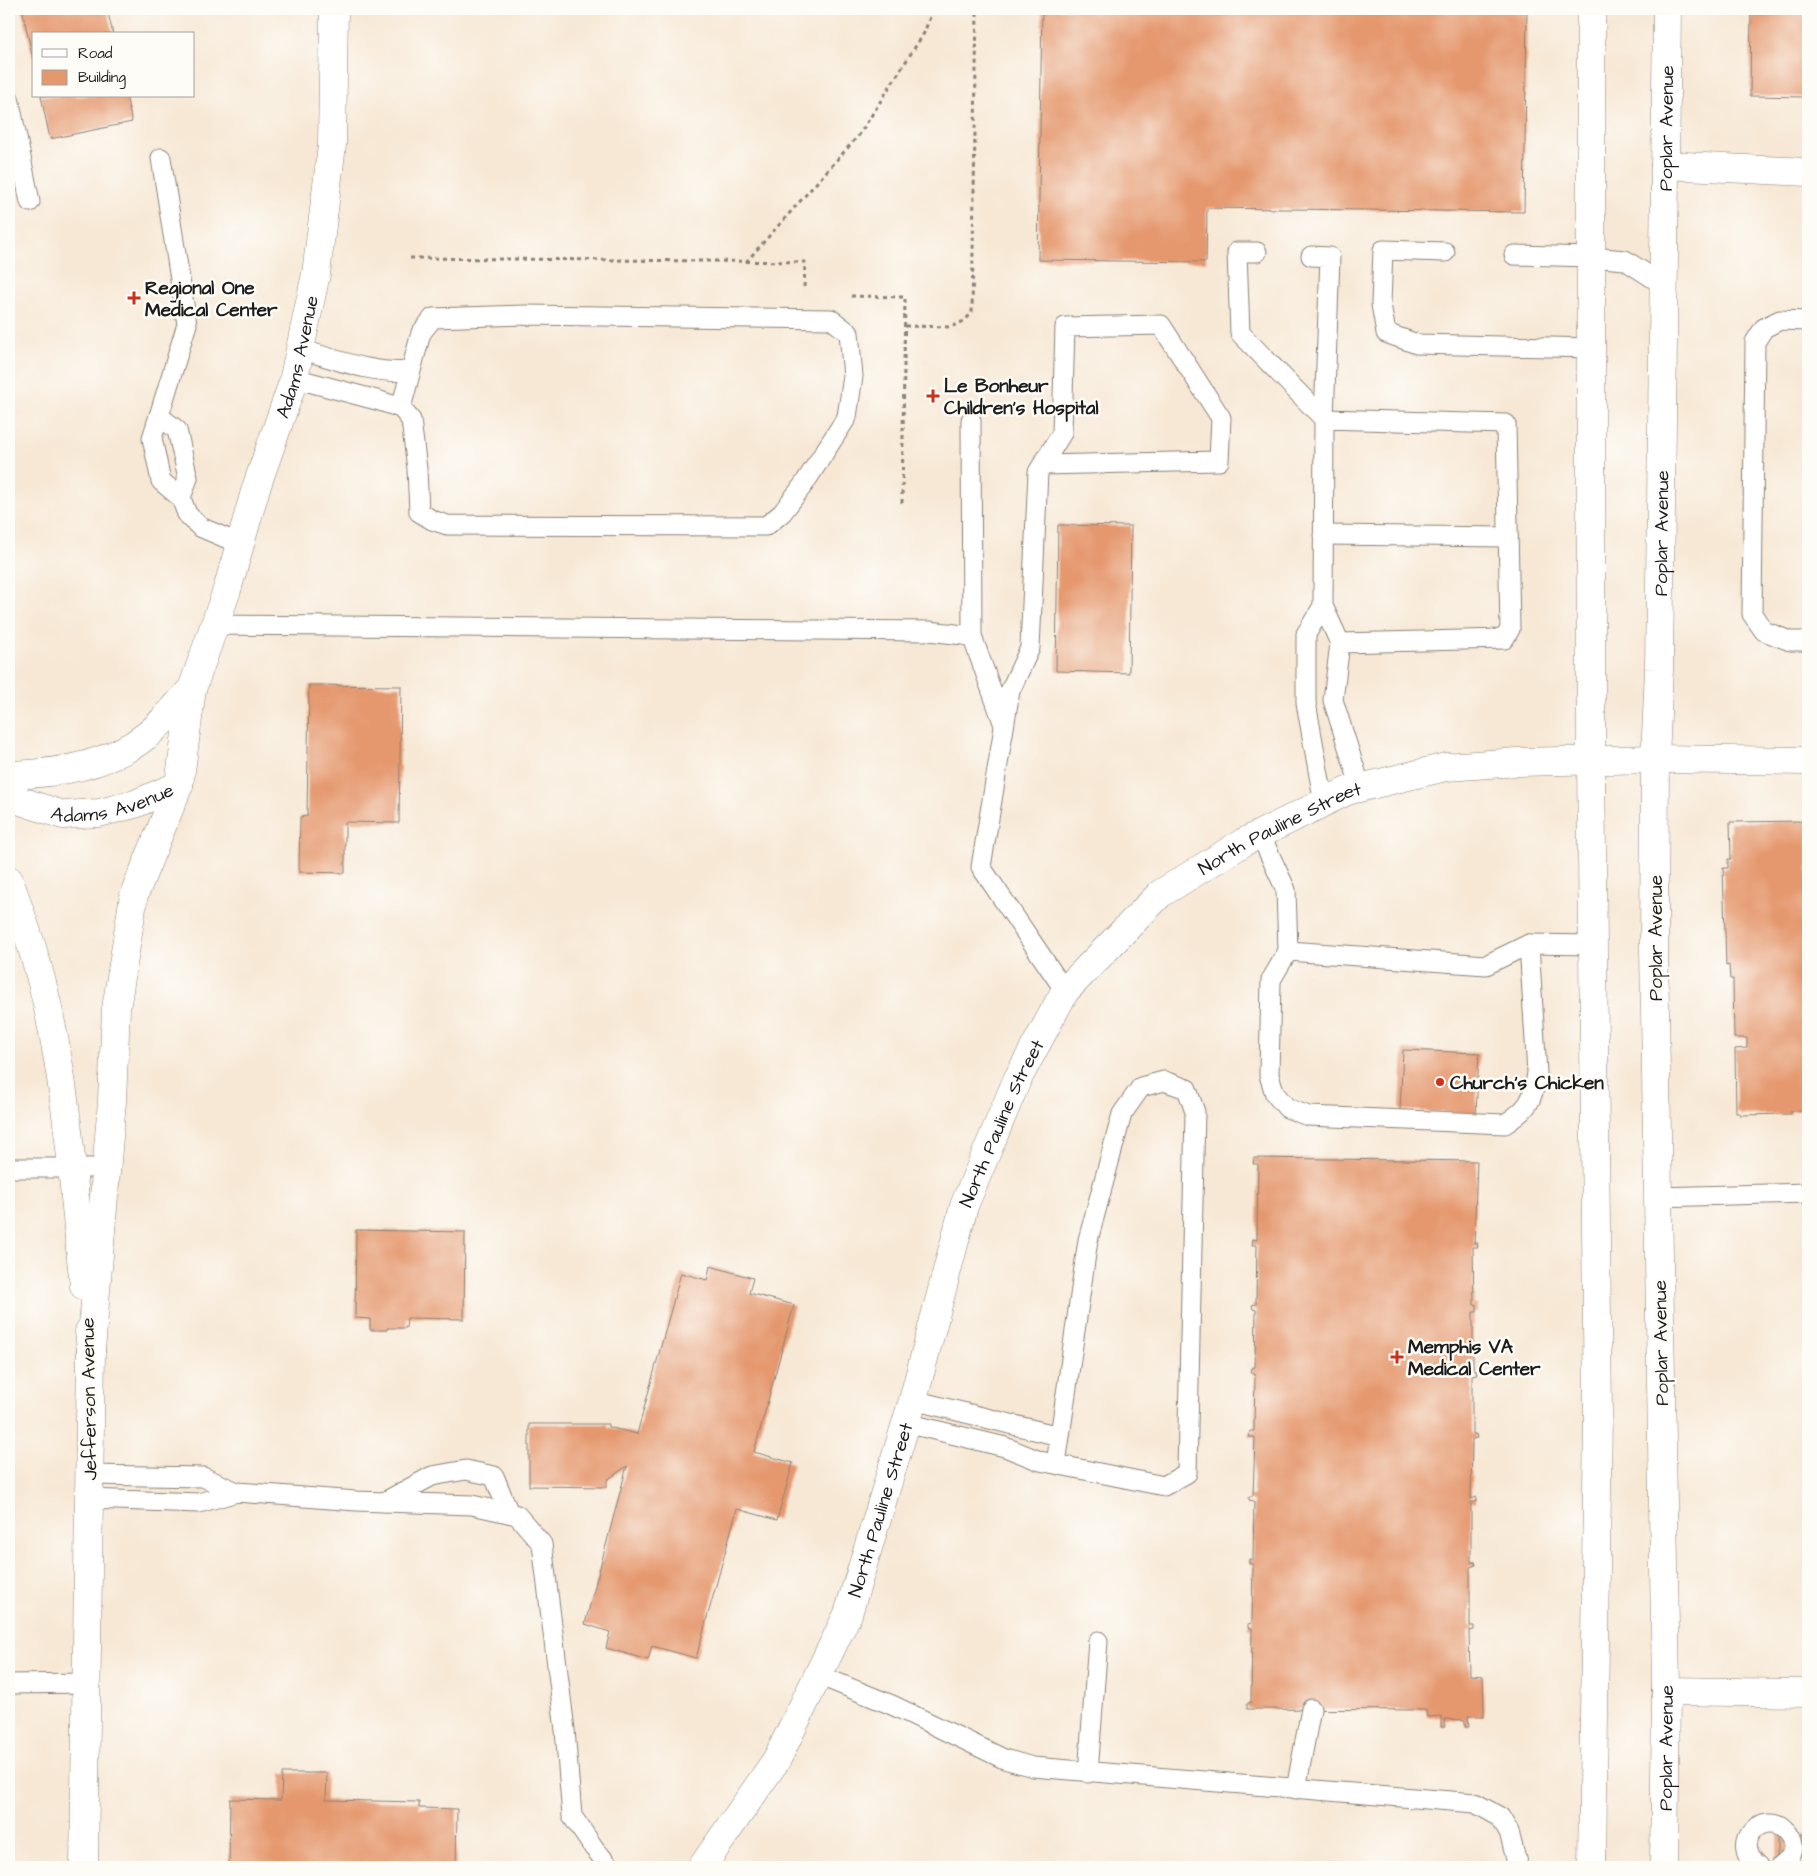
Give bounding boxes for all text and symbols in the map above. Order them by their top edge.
legend [32,32,195,98]
text: Road [78,43,113,64]
street label: Poplar Avenue [1653,65,1681,191]
text: Building [78,67,126,89]
place label: Regional One Medical Center [145,275,278,324]
marker: Regional One Medical Center [127,291,141,305]
street label: Adams Avenue [269,293,326,422]
place label: Le Bonheur Children's Hospital [944,373,1098,422]
marker: Le Bonheur Children's Hospital [926,389,940,403]
street label: Poplar Avenue [1648,470,1676,596]
street label: North Pauline Street [1193,776,1365,882]
street label: Adams Avenue [47,777,178,830]
street label: Poplar Avenue [1643,875,1670,1001]
street label: North Pauline Street [953,1035,1052,1212]
place label: Church's Chicken [1450,1070,1604,1097]
marker: Church's Chicken [1434,1076,1446,1088]
street label: Poplar Avenue [1647,1280,1676,1406]
street label: Jefferson Avenue [75,1317,104,1481]
place label: Memphis VA Medical Center [1408,1334,1541,1383]
marker: Memphis VA Medical Center [1390,1350,1404,1364]
street label: North Pauline Street [842,1419,920,1601]
street label: Poplar Avenue [1653,1685,1681,1811]

